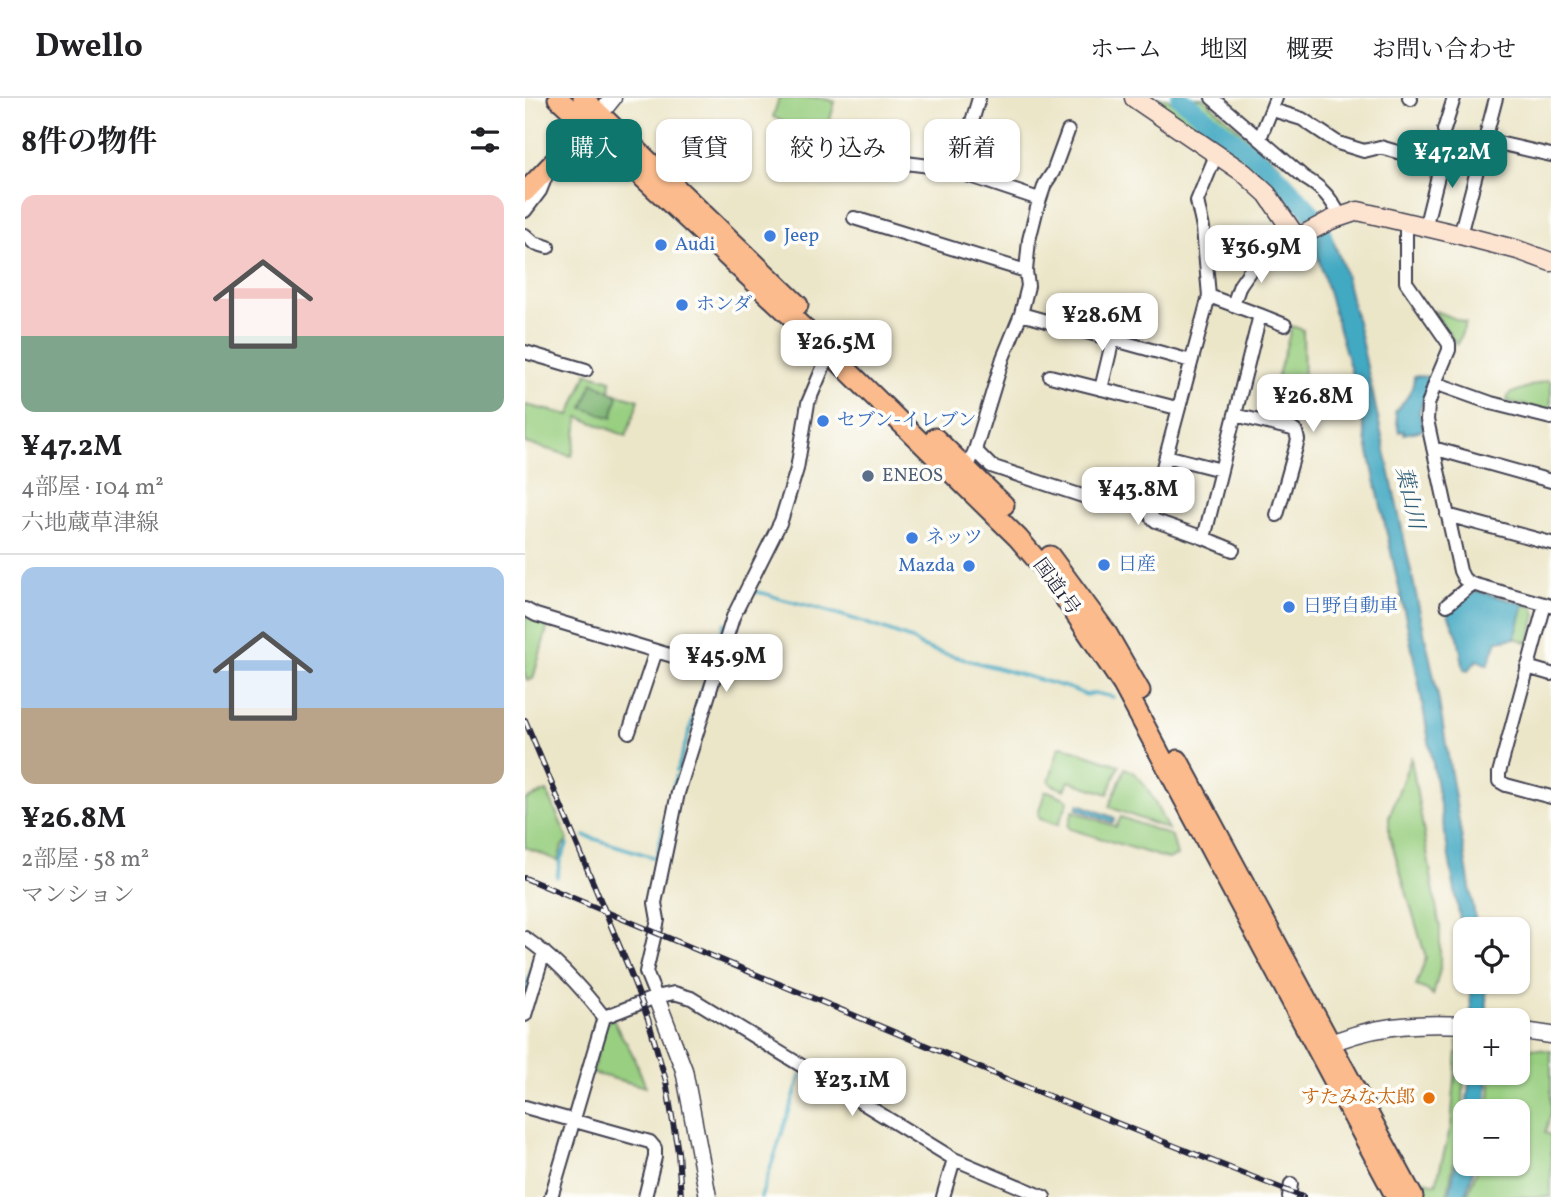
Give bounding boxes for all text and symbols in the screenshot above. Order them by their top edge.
text: Dwello [35,25,143,71]
text: ホーム [1090,34,1162,68]
text: 地図 [1200,34,1248,68]
text: 概要 [1286,34,1334,68]
text: お問い合わせ [1372,34,1516,68]
chip: 購入 [546,119,642,182]
chip: 賃貸 [656,119,752,182]
chip: 絞り込み [766,119,910,182]
chip: 新着 [924,119,1020,182]
icon: filters [466,121,504,159]
text: 8件の物件 [21,122,157,164]
pin: ¥47.2M [1395,130,1509,190]
text: ¥47.2M [1413,137,1491,169]
place label: Jeep [784,223,819,249]
pin: ¥36.9M [1204,226,1318,285]
marker: Jeep [762,228,778,244]
place label: Audi [675,232,715,258]
text: ¥36.9M [1221,232,1301,264]
marker: Audi [653,237,669,253]
icon: home [200,241,326,367]
place label: ホンダ [696,292,752,318]
pin: ¥28.6M [1045,294,1159,353]
marker: ホンダ [674,297,690,313]
text: ¥28.6M [1062,300,1142,332]
pin: ¥26.5M [779,320,893,380]
text: ¥26.5M [797,327,875,359]
pin: ¥26.8M [1256,374,1370,434]
text: ¥26.8M [1273,381,1353,413]
place label: セブン-イレブン [837,408,976,434]
marker: セブン-イレブン [815,413,831,429]
text: ¥47.2M [21,426,122,468]
place label: ENEOS [882,463,943,489]
water label: 葉山川 [1388,464,1431,534]
marker: ENEOS [860,468,876,484]
pin: ¥43.8M [1081,468,1195,527]
text: 4部屋 · 104 m² [21,472,164,504]
text: ¥43.8M [1098,474,1178,506]
text: 六地蔵草津線 [21,508,159,540]
place label: ネッツ [926,525,983,551]
marker: ネッツ [904,530,920,546]
place label: 日産 [1118,552,1156,578]
place label: Mazda [898,553,955,579]
street label: 国道1号 [1027,553,1085,621]
marker: 日産 [1096,557,1112,573]
marker: Mazda [961,558,977,574]
place label: 日野自動車 [1303,594,1398,620]
marker: 日野自動車 [1281,599,1297,615]
icon: home [200,613,326,739]
pin: ¥45.9M [669,634,783,694]
text: ¥45.9M [686,641,766,673]
text: ¥26.8M [21,798,126,840]
text: 2部屋 · 58 m² [21,844,149,876]
text: マンション [21,880,135,912]
map controls [1453,917,1530,1176]
button: locate [1453,917,1530,994]
button: + [1453,1008,1530,1085]
pin: ¥23.1M [795,1058,909,1118]
text: ¥23.1M [814,1065,890,1097]
place label: すたみな太郎 [1301,1085,1415,1111]
marker: すたみな太郎 [1421,1090,1437,1106]
button: − [1453,1099,1530,1176]

